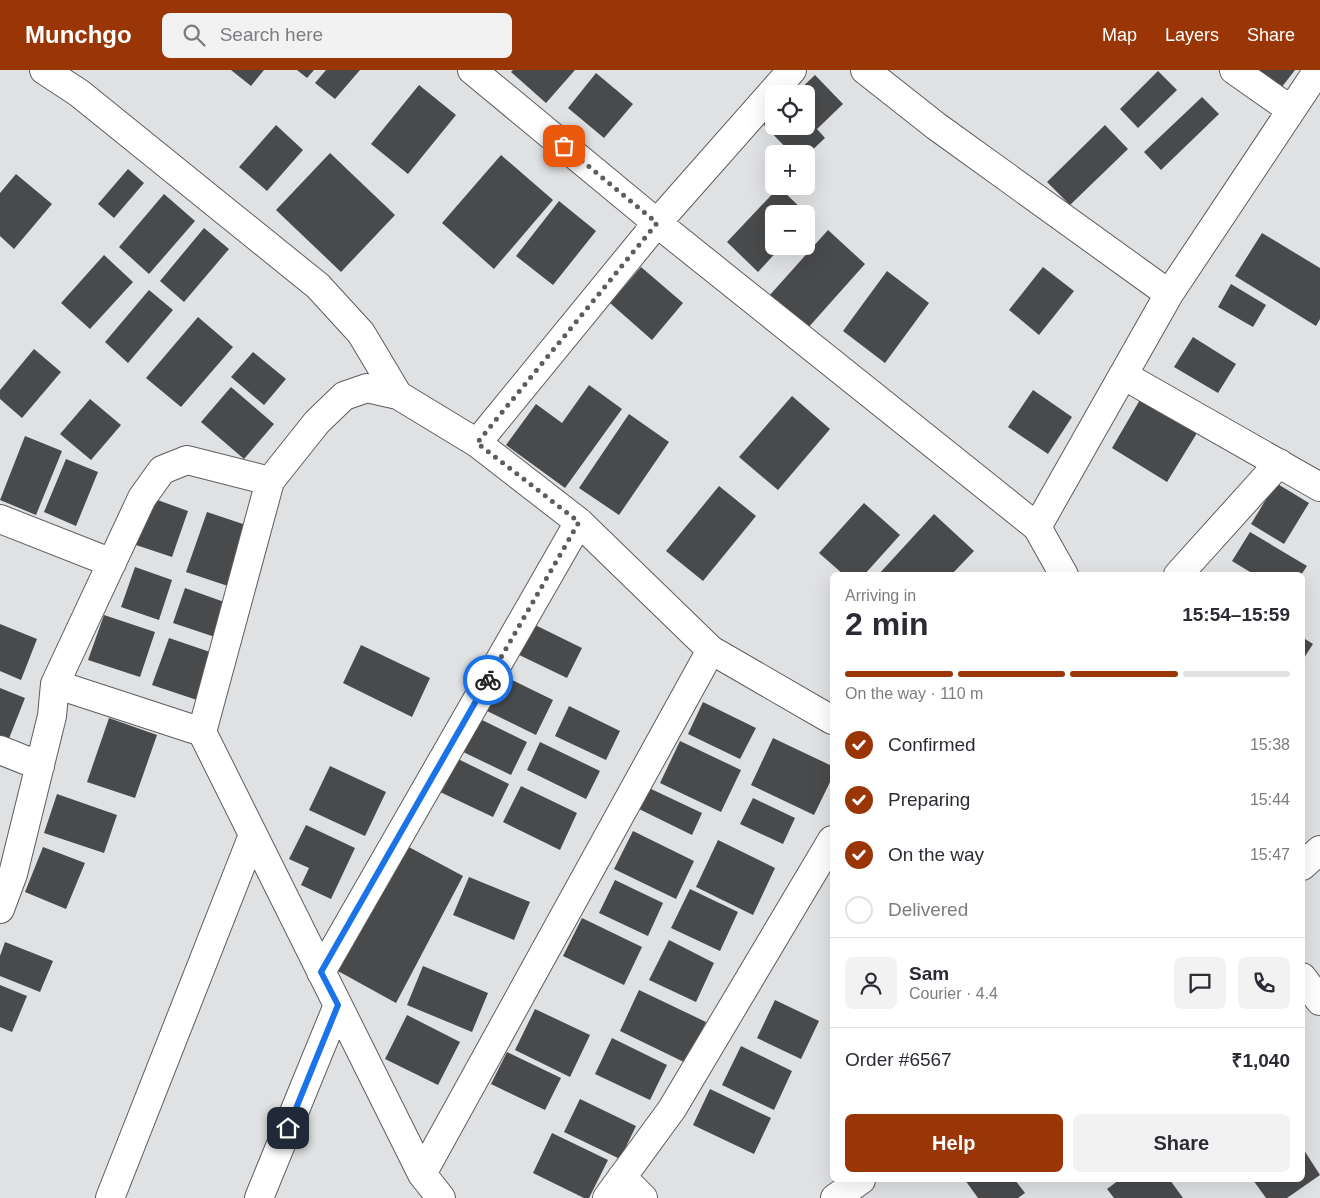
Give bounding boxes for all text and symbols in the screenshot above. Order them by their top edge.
search box [162,13,512,58]
text: Munchgo [25,21,132,48]
icon: search [180,21,208,49]
text: Search here [220,24,323,45]
text: Map [1102,25,1137,45]
text: Layers [1165,25,1219,45]
text: Share [1247,25,1295,45]
map controls [765,85,815,255]
button: locate [765,85,815,135]
pin [543,125,585,167]
icon: bag [550,132,578,160]
button: + [765,145,815,195]
button: − [765,205,815,255]
text: Arriving in [845,587,916,604]
text: 15:54–15:59 [1182,604,1290,625]
text: 2 min [845,606,929,642]
courier [463,655,513,705]
icon: bike [474,666,502,694]
text: On the way · 110 m [845,685,983,702]
icon: check [845,731,873,759]
text: Confirmed [888,734,976,755]
text: 15:38 [1250,736,1290,753]
icon: check [845,786,873,814]
text: Preparing [888,789,970,810]
text: 15:44 [1250,791,1290,808]
icon: check [845,841,873,869]
text: On the way [888,844,984,865]
text: 15:47 [1250,846,1290,863]
text: Delivered [888,899,968,920]
button: person [845,957,897,1009]
button: chat [1174,957,1226,1009]
button: phone [1238,957,1290,1009]
text: Sam [909,963,949,984]
text: Courier · 4.4 [909,985,998,1002]
text: Order #6567 [845,1049,952,1070]
text: ₹1,040 [1232,1050,1290,1071]
pin [267,1107,309,1149]
icon: home [274,1114,302,1142]
button: Help [845,1114,1063,1172]
button: Share [1073,1114,1290,1172]

